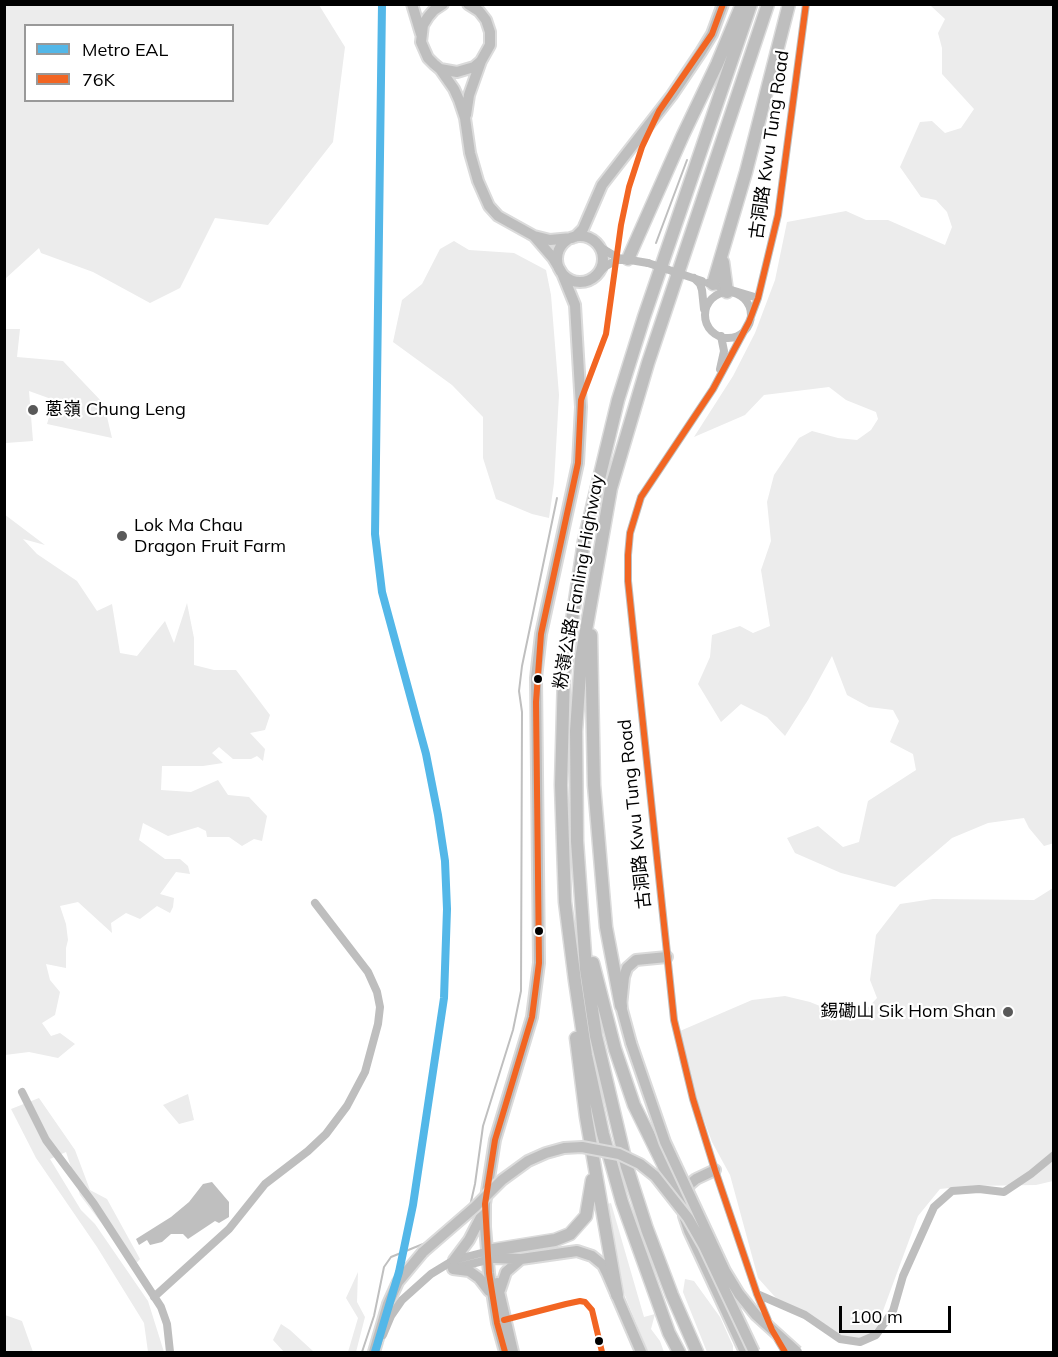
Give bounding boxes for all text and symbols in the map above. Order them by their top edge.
legend [24,24,234,102]
text: Metro EAL [82,38,168,61]
street label: 古洞路 Kwu Tung Road [746,49,794,241]
text: 76K [82,68,115,91]
place label: 蔥嶺 Chung Leng [45,399,186,421]
marker: 蔥嶺 Chung Leng [26,403,40,417]
street label: 粉嶺公路 Fanling Highway [549,473,609,691]
place label: Lok Ma Chau Dragon Fruit Farm [134,515,286,558]
marker: Lok Ma Chau Dragon Fruit Farm [115,529,129,543]
unlabelled marker [532,673,544,685]
street label: 古洞路 Kwu Tung Road [614,718,656,910]
unlabelled marker [533,925,545,937]
place label: 錫磡山 Sik Hom Shan [820,1001,996,1023]
marker: 錫磡山 Sik Hom Shan [1001,1005,1015,1019]
scale bar [842,1294,954,1332]
text: 100 m [850,1305,903,1328]
unlabelled marker [593,1335,605,1347]

